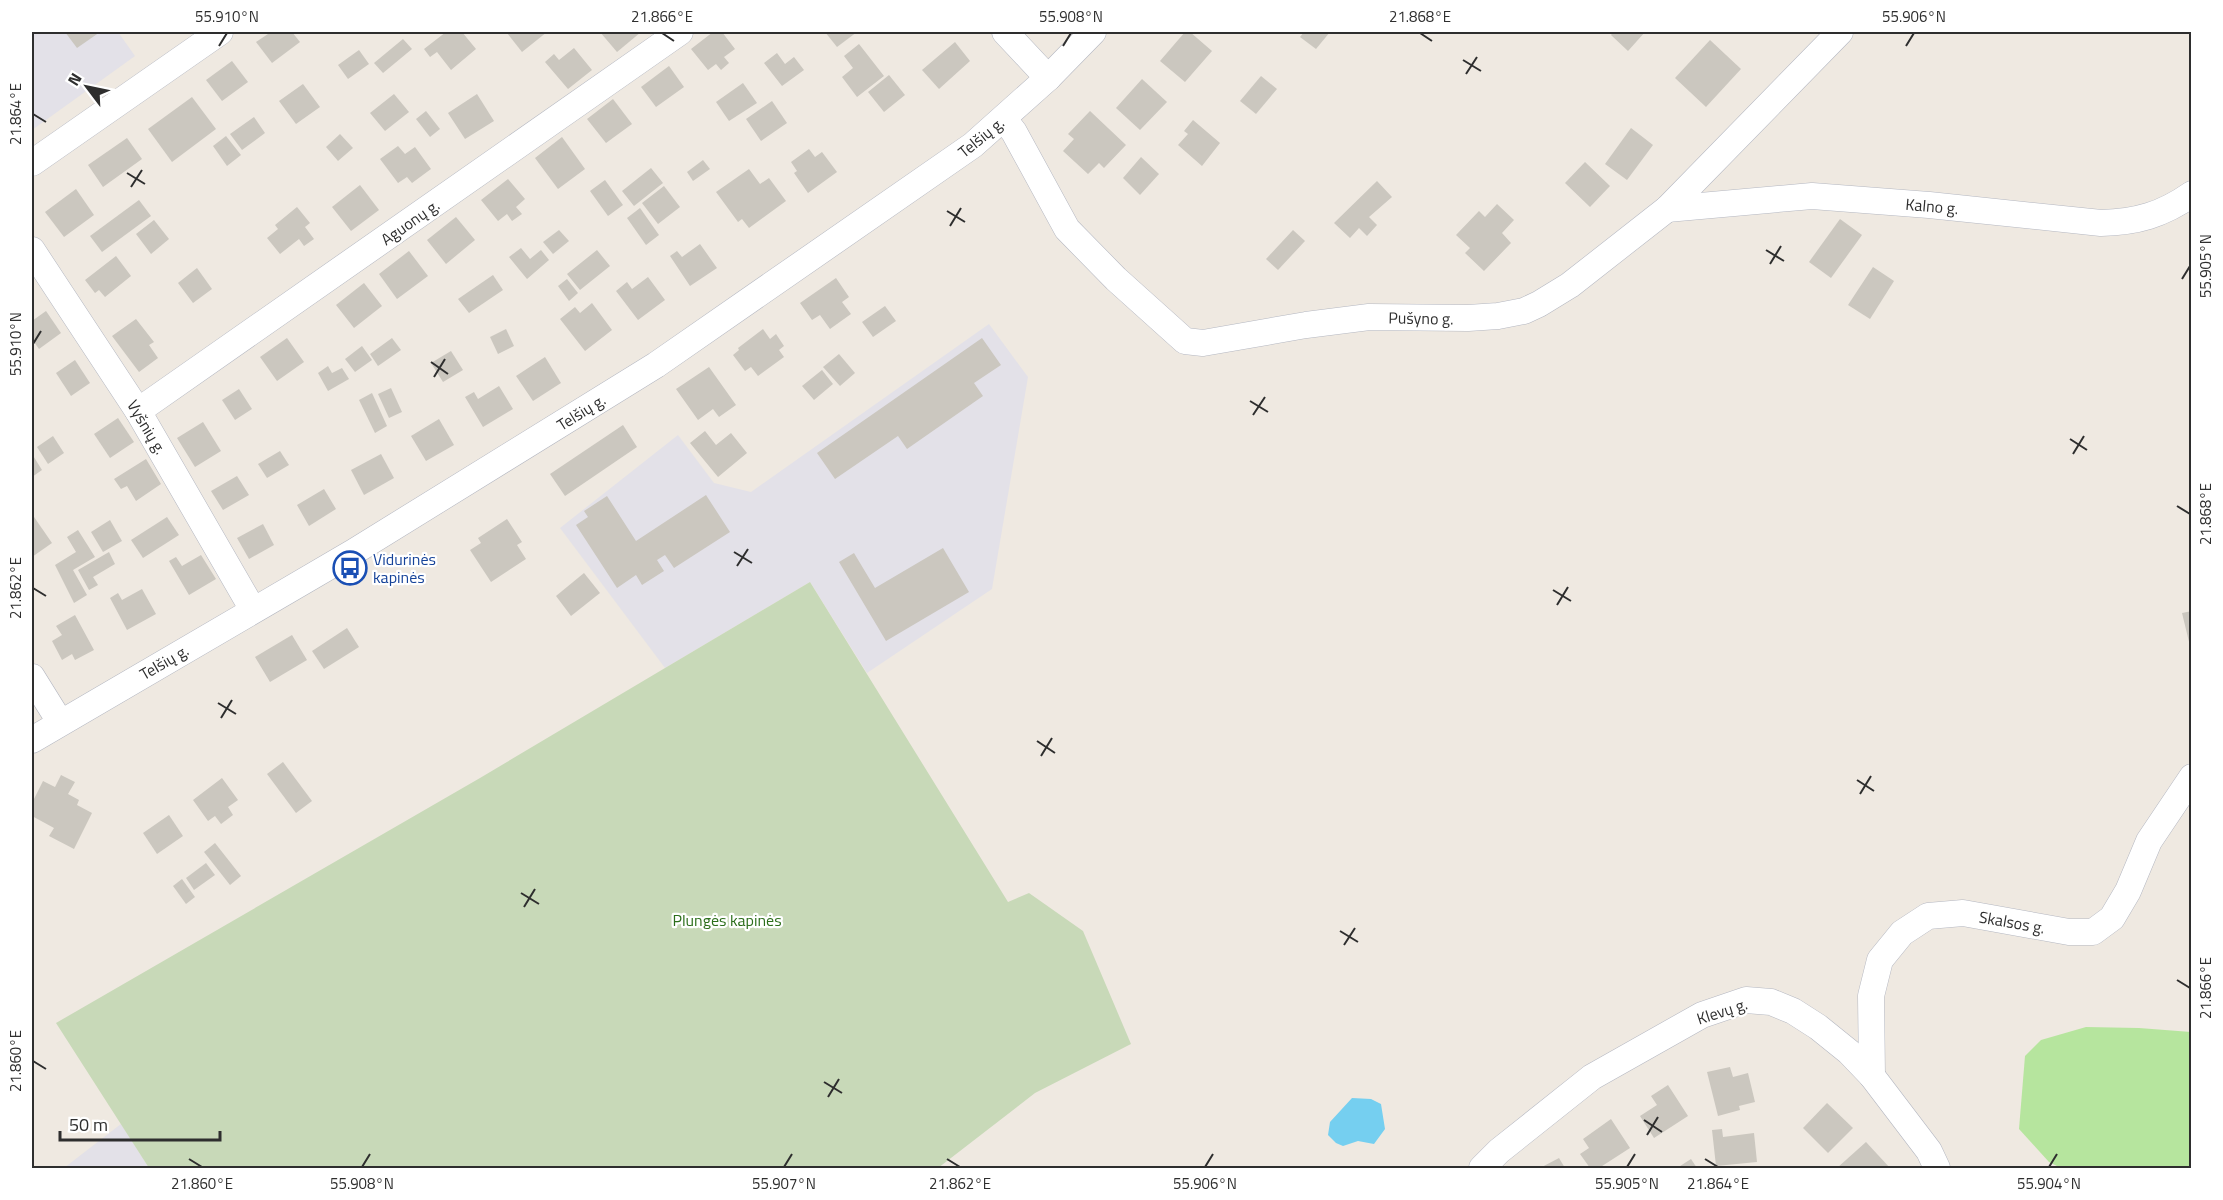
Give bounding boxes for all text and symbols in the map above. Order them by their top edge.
text: 55.910°N [195,5,259,28]
text: 21.866°E [631,5,693,28]
text: 55.908°N [1039,5,1103,28]
text: 21.868°E [1389,5,1451,28]
text: 55.906°N [1882,5,1946,28]
north arrow [57,57,117,117]
text: N [61,68,87,90]
text: 21.864°E [4,83,27,145]
street label: Telšių g. [953,111,1009,163]
street label: Kalno g. [1905,192,1959,220]
street label: Aguonų g. [376,193,444,251]
text: 55.905°N [2194,234,2217,298]
street label: Pušyno g. [1388,305,1454,331]
text: 55.910°N [4,312,27,376]
street label: Telšių g. [552,388,610,436]
street label: Vyšnių g. [121,395,173,459]
text: 21.868°E [2194,483,2217,545]
place label: Vidurinės kapinės [373,547,436,589]
bus stop icon: Vidurinės kapinės [332,550,368,586]
text: 21.862°E [4,557,27,619]
street label: Telšių g. [135,638,193,686]
street label: Skalsos g. [1977,904,2047,940]
park label: Plungės kapinės [672,908,782,932]
text: 21.866°E [2194,957,2217,1019]
street label: Klevų g. [1693,992,1751,1030]
text: 21.860°E [4,1030,27,1092]
scale bar [60,1104,220,1142]
text: 50 m [69,1111,108,1138]
text: 21.860°E [171,1172,233,1195]
text: 55.908°N [330,1172,394,1195]
text: 55.907°N [752,1172,816,1195]
text: 21.862°E [929,1172,991,1195]
text: 55.906°N [1173,1172,1237,1195]
text: 55.905°N [1595,1172,1659,1195]
text: 21.864°E [1687,1172,1749,1195]
text: 55.904°N [2017,1172,2081,1195]

